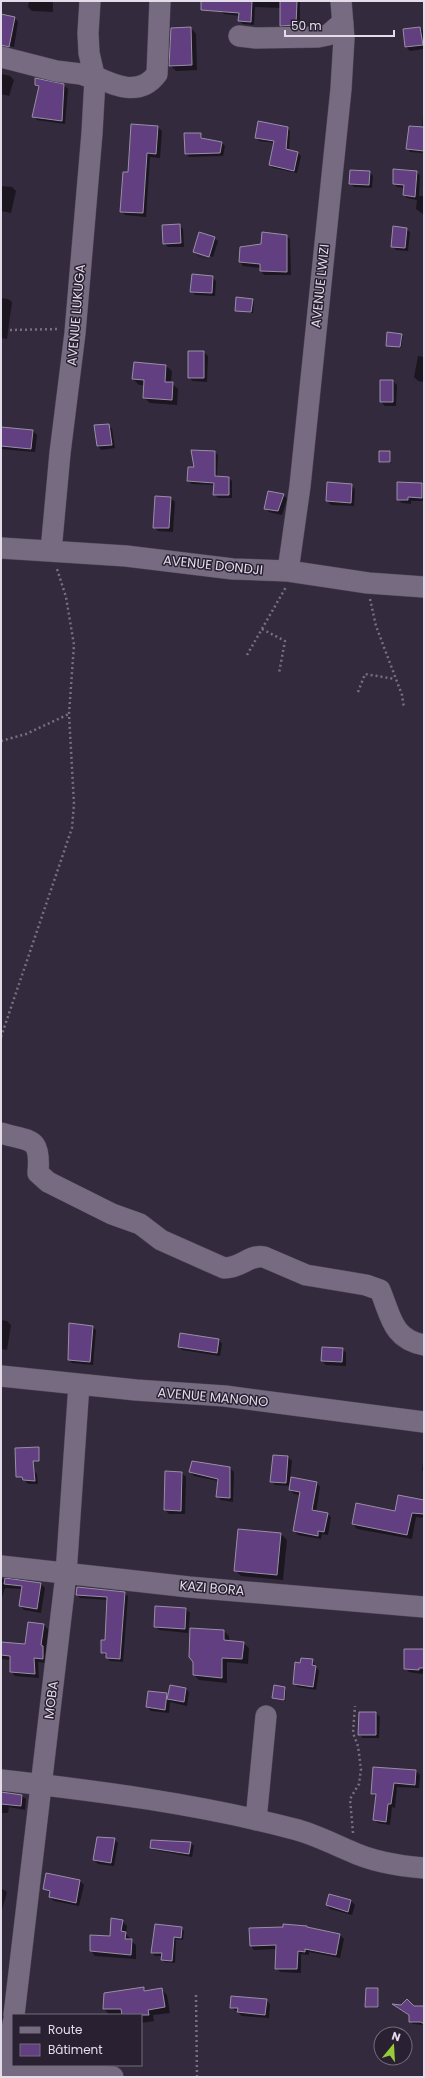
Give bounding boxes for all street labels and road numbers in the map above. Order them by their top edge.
street label: AVENUE LWIZI [306,243,334,329]
street label: AVENUE LUKUGA [62,263,90,367]
street label: AVENUE DONDJI [162,550,264,580]
street label: AVENUE MANONO [157,1383,269,1411]
street label: KAZI BORA [179,1576,245,1600]
street label: MOBA [39,1680,63,1720]

